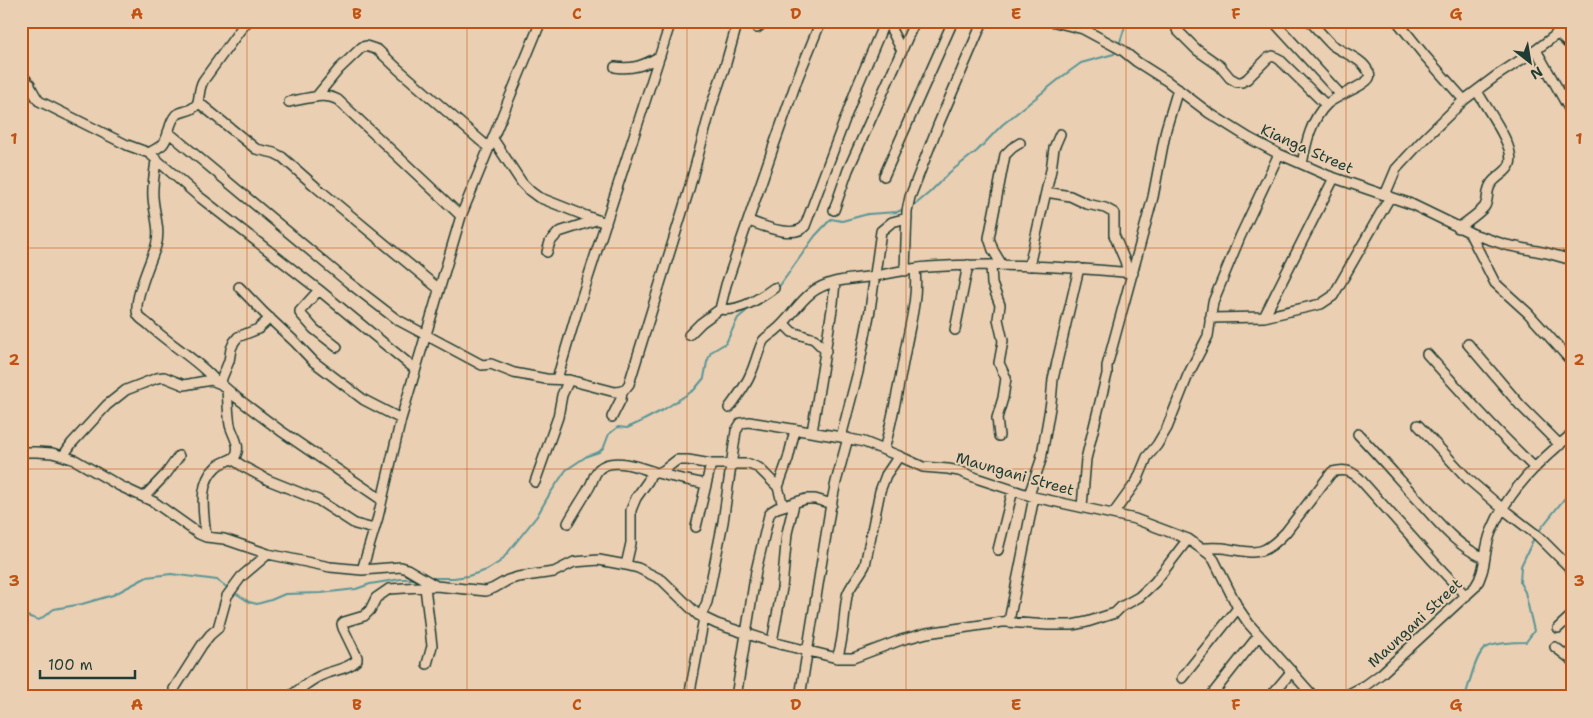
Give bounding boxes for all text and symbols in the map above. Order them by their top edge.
text: A [131,3,143,24]
text: B [352,3,362,24]
text: C [572,3,582,24]
text: D [790,3,802,24]
text: E [1011,3,1021,24]
text: F [1231,3,1241,24]
text: G [1450,3,1463,24]
north arrow [1506,38,1556,88]
text: N [1527,63,1546,84]
street label: Kianga Street [1257,120,1357,178]
text: 1 [10,128,18,149]
text: 1 [1575,128,1583,149]
text: 2 [8,349,20,370]
text: 2 [1573,349,1585,370]
street label: Maungani Street [954,448,1076,500]
text: 3 [8,570,20,591]
text: 3 [1573,570,1585,591]
street label: Maungani Street [1364,574,1466,672]
scale bar [40,648,135,680]
text: 100 m [48,655,93,675]
text: A [131,694,143,715]
text: B [352,694,362,715]
text: C [572,694,582,715]
text: D [790,694,802,715]
text: E [1011,694,1021,715]
text: F [1231,694,1241,715]
text: G [1450,694,1463,715]

